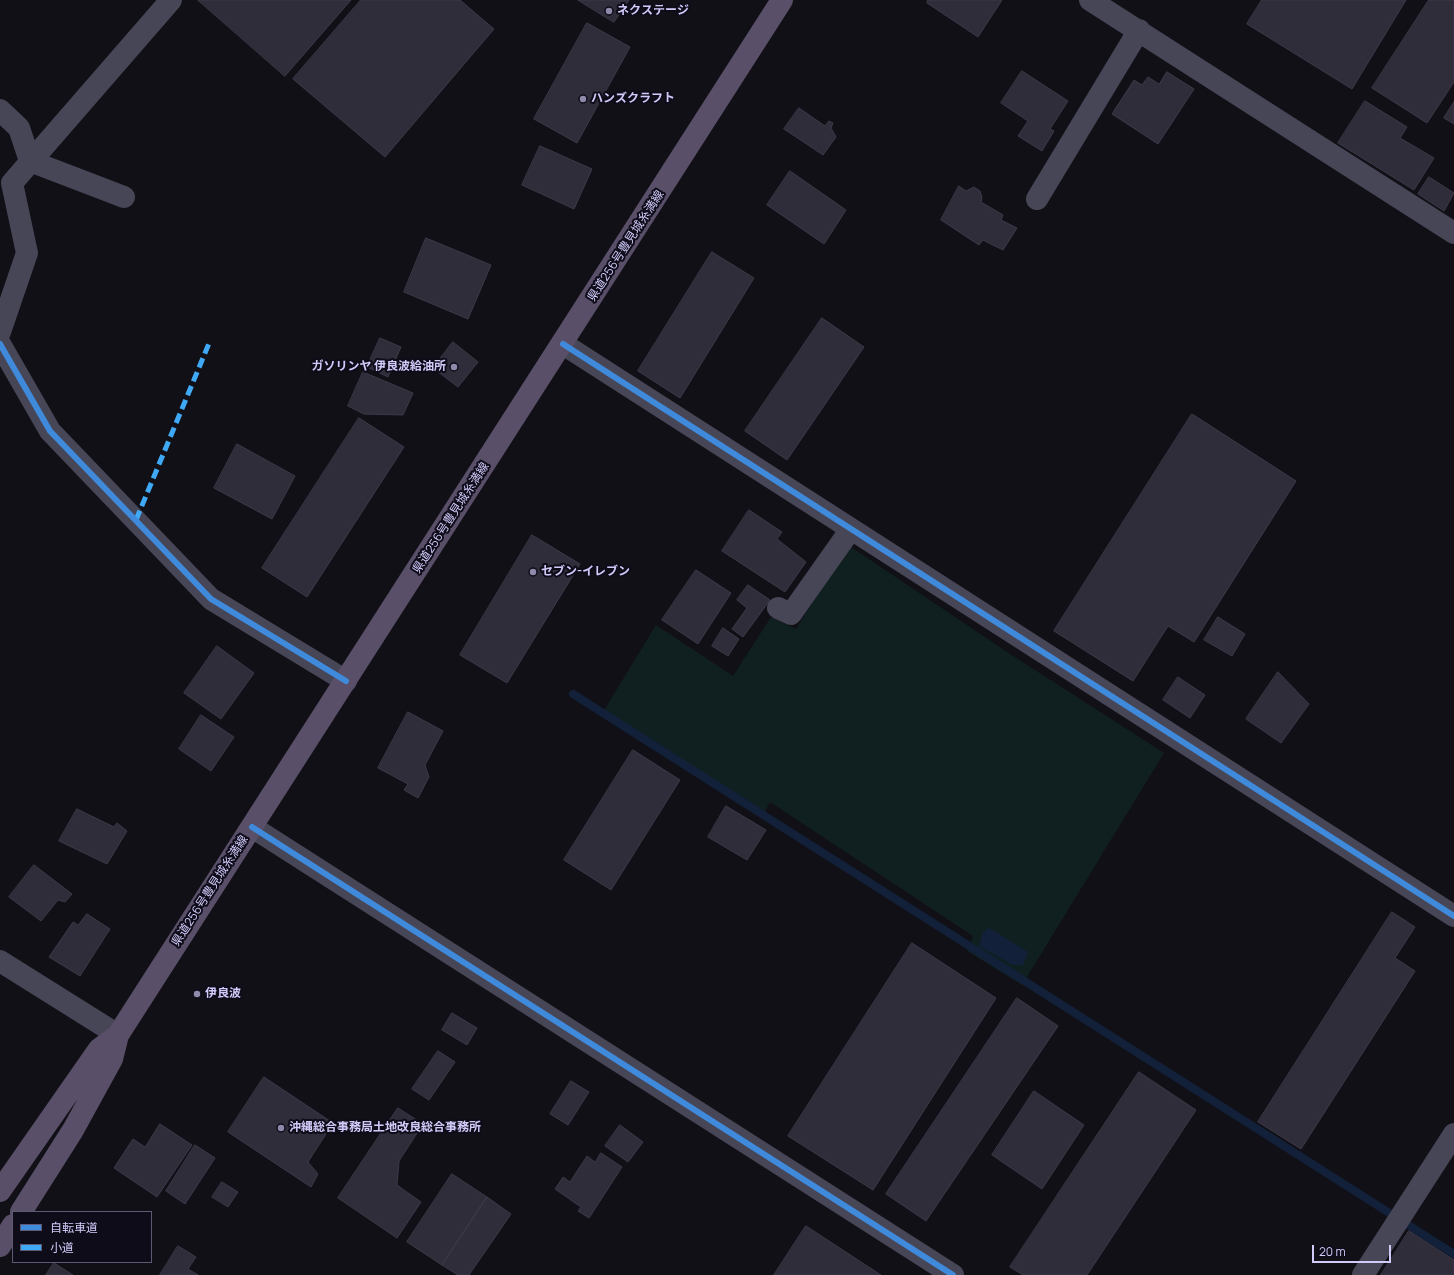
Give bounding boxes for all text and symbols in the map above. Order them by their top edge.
place label: ネクステージ [617,4,689,18]
marker: ネクステージ [604,6,614,16]
place label: ハンズクラフト [591,92,675,106]
marker: ハンズクラフト [578,94,588,104]
street label: 県道256号豊見城糸満線 [585,188,667,304]
place label: ガソリンヤ 伊良波給油所 [312,360,446,374]
marker: ガソリンヤ 伊良波給油所 [449,362,459,372]
street label: 県道256号豊見城糸満線 [410,460,492,576]
place label: セブン-イレブン [541,565,630,579]
marker: セブン-イレブン [528,567,538,577]
street label: 県道256号豊見城糸満線 [169,833,251,949]
place label: 伊良波 [205,987,241,1001]
marker: 伊良波 [192,989,202,999]
place label: 沖縄総合事務局土地改良総合事務所 [289,1121,481,1135]
marker: 沖縄総合事務局土地改良総合事務所 [276,1123,286,1133]
legend [12,1211,152,1263]
text: 自転車道 [50,1219,98,1236]
scale bar [1314,1237,1393,1263]
text: 小道 [50,1239,74,1256]
text: 20 m [1319,1243,1346,1260]

